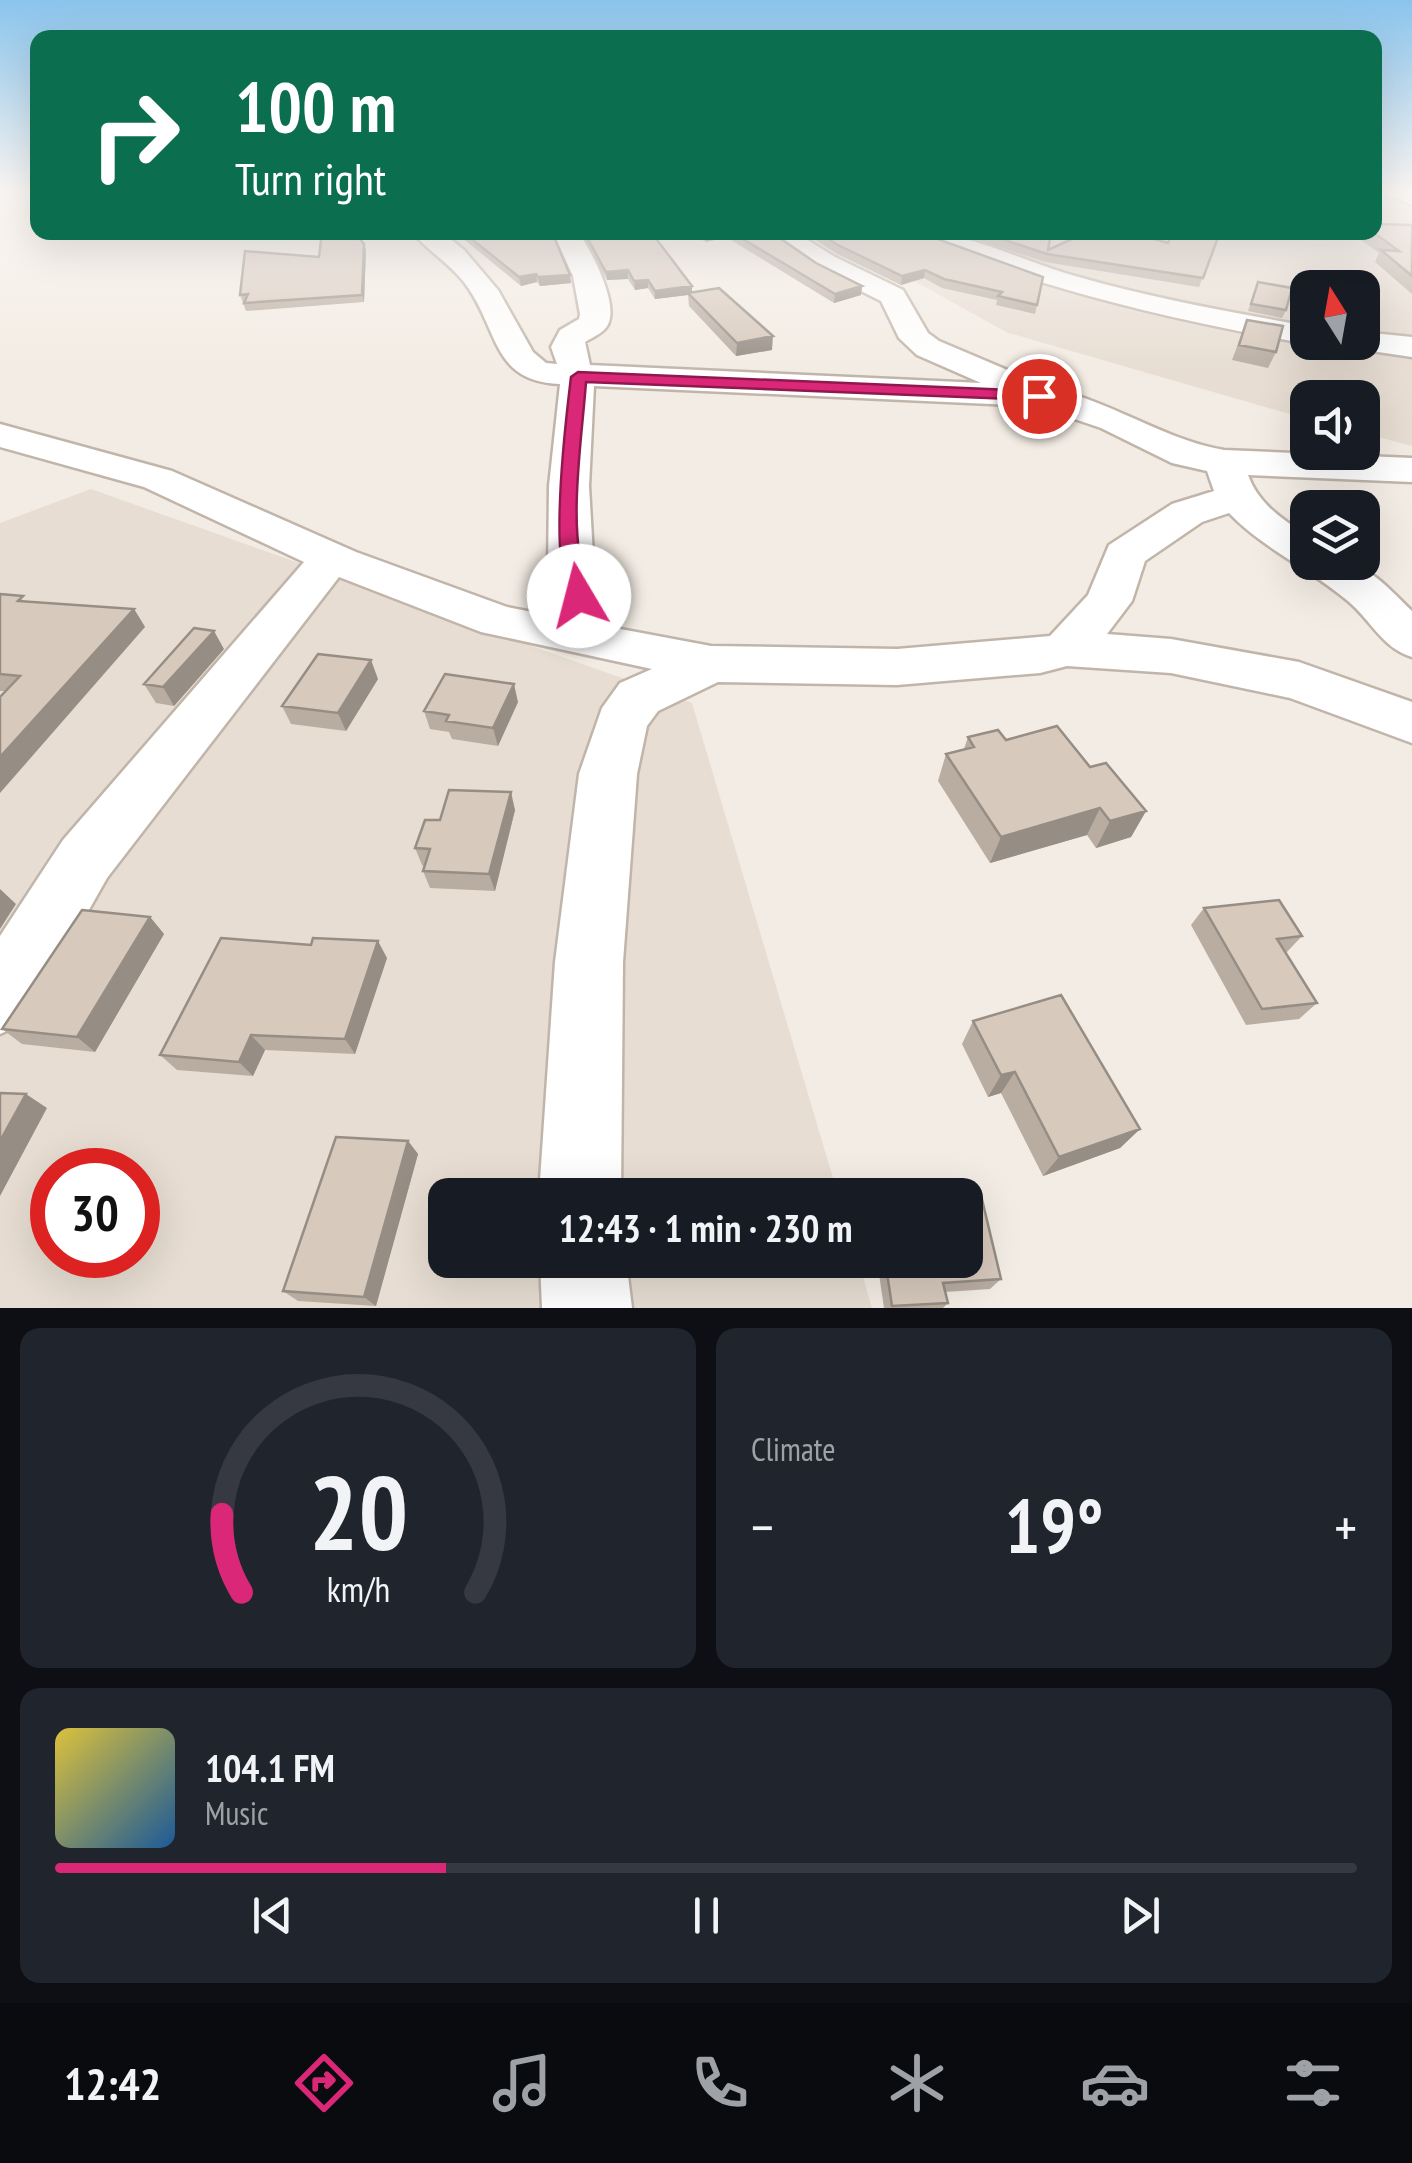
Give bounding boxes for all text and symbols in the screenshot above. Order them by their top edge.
text: 100 m [235,61,396,151]
icon: right [70,70,200,200]
text: Turn right [235,149,386,207]
north arrow [1290,270,1380,360]
map controls [1290,270,1380,580]
pin [997,354,1082,439]
icon: arrive [1012,369,1067,424]
button: sound [1290,380,1380,470]
button: layers [1290,490,1380,580]
position arrow [527,544,631,648]
speed limit sign: 30 [30,1148,160,1278]
text: 12:43 · 1 min · 230 m [559,1203,852,1252]
text: Climate [751,1428,835,1470]
text: 20 [308,1444,408,1579]
text: 19° [1004,1477,1104,1574]
text: − [751,1491,774,1562]
text: + [1334,1491,1357,1562]
text: km/h [326,1566,390,1612]
text: 104.1 FM [205,1743,335,1792]
text: Music [205,1792,268,1834]
icon: previous [245,1888,300,1943]
icon: pause [679,1888,734,1943]
icon: next [1113,1888,1168,1943]
icon: directions [289,2048,359,2118]
icon: music [487,2048,557,2118]
icon: phone [685,2048,755,2118]
icon: climate [882,2048,952,2118]
icon: car [1080,2048,1150,2118]
icon: filters [1278,2048,1348,2118]
text: 12:42 [64,2054,161,2112]

